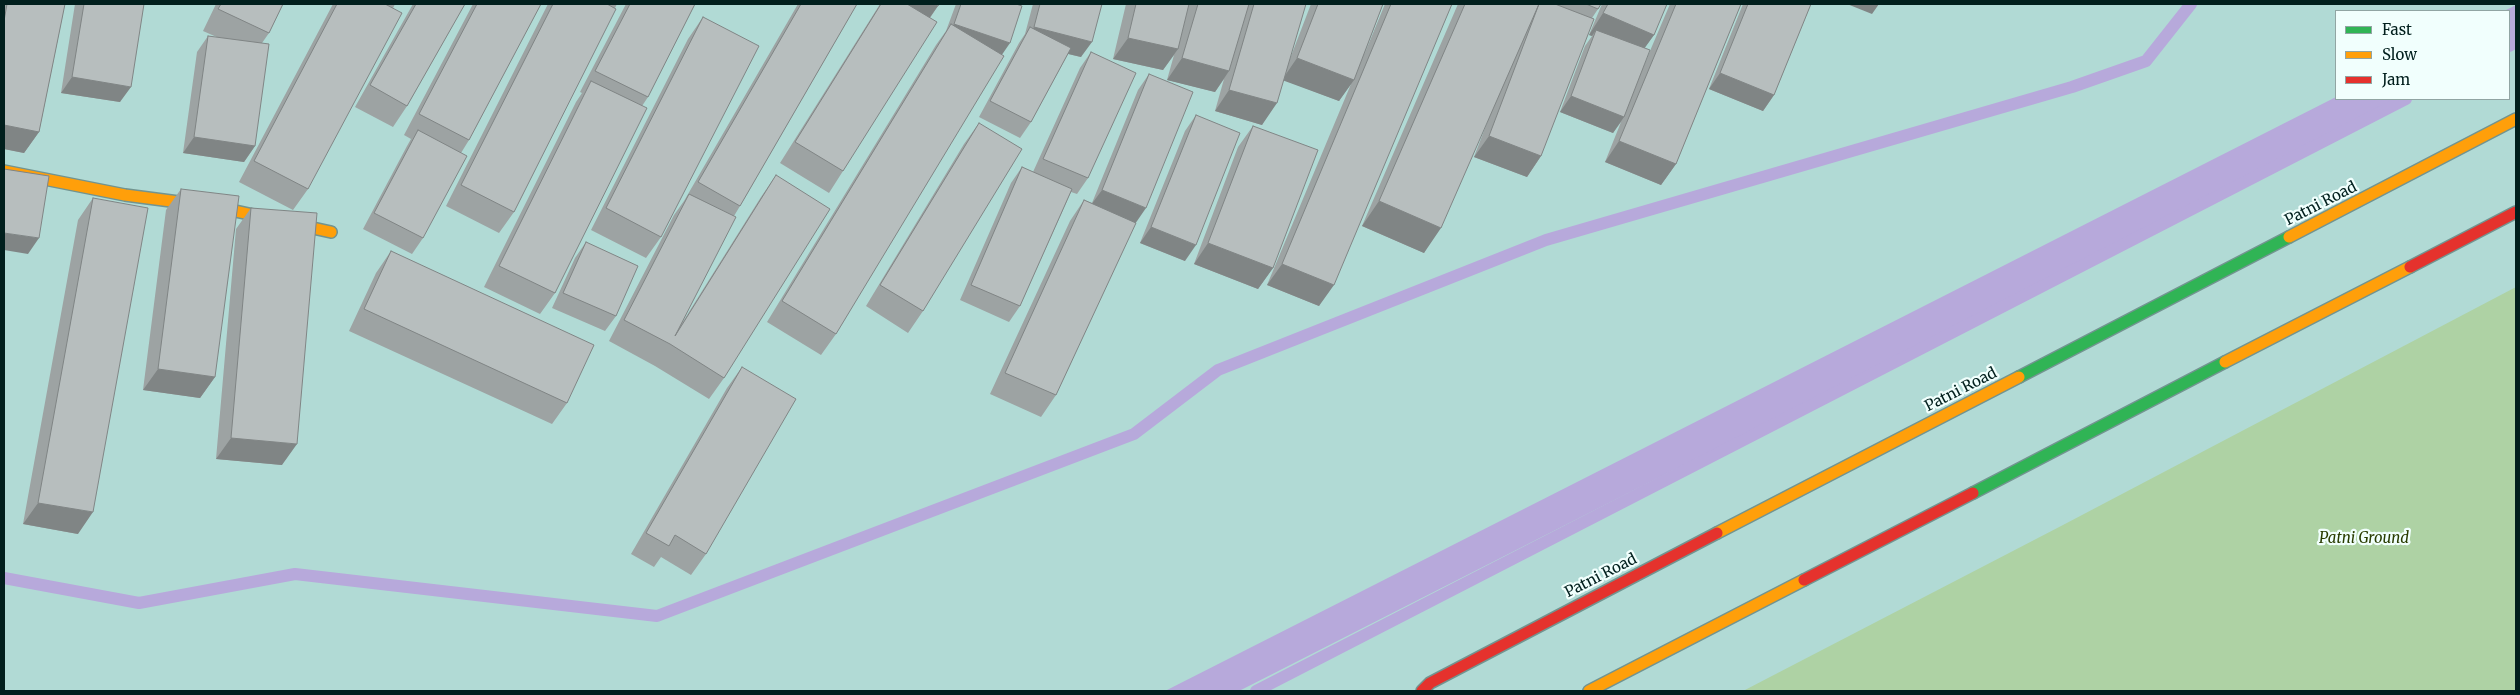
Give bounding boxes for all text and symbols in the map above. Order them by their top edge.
legend [2335,10,2510,100]
text: Fast [2382,20,2412,39]
text: Slow [2382,45,2417,64]
text: Jam [2382,70,2410,89]
street label: Patni Road [2282,178,2360,230]
street label: Patni Road [1922,364,2000,416]
park label: Patni Ground [2319,530,2409,548]
street label: Patni Road [1562,550,1640,602]

